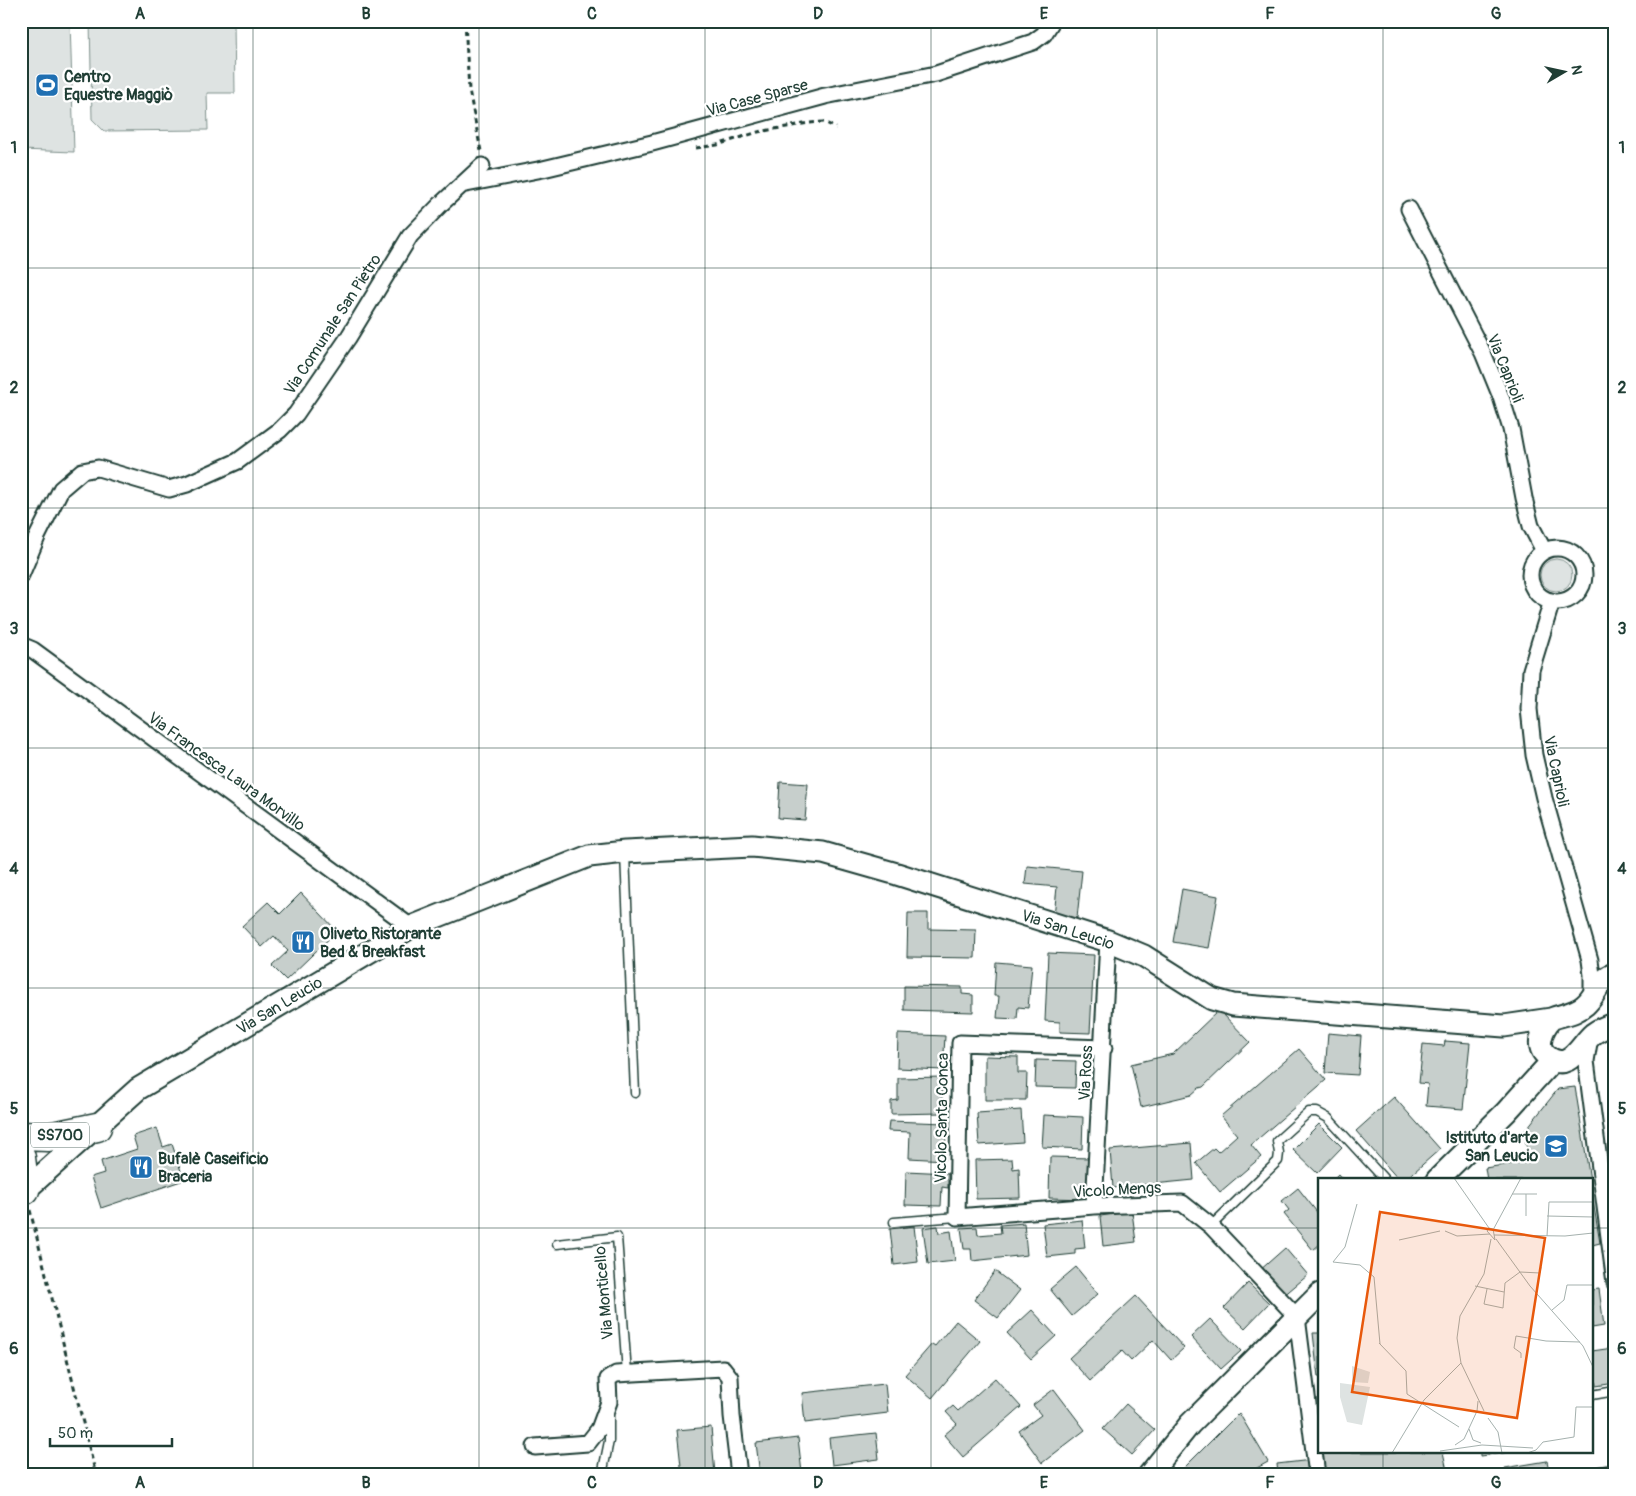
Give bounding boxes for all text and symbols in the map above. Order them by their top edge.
text: A [135,4,146,24]
text: B [361,4,371,24]
text: C [587,4,597,24]
text: D [813,4,823,24]
text: E [1040,4,1049,24]
text: F [1265,4,1275,24]
text: G [1491,4,1502,24]
north arrow [1538,48,1588,98]
text: N [1567,64,1585,76]
place label: Centro Equestre Maggiò [64,67,173,105]
sports icon: Centro Equestre Maggiò [34,72,60,98]
street label: Via Case Sparse [704,75,810,121]
text: 1 [11,138,17,158]
text: 1 [1619,138,1625,158]
street label: Via Comunale San Pietro [280,250,386,399]
street label: Via Caprioli [1482,331,1528,406]
text: 2 [10,378,19,398]
text: 2 [1618,378,1627,398]
text: 3 [10,619,19,639]
text: 3 [1618,619,1627,639]
street label: Via Francesca Laura Morvillo [144,708,309,836]
street label: Via Caprioli [1539,734,1573,809]
text: 4 [9,859,19,879]
text: 4 [1617,859,1627,879]
street label: Via San Leucio [1019,905,1117,955]
place label: Oliveto Ristorante Bed & Breakfast [320,924,442,962]
restaurant icon: Oliveto Ristorante Bed & Breakfast [290,929,316,955]
street label: Via San Leucio [233,972,326,1039]
street label: Via Ross [1075,1045,1097,1101]
street label: Vicolo Santa Conca [931,1053,953,1183]
text: 5 [10,1099,19,1119]
text: 5 [1618,1099,1627,1119]
road number: SS700 [31,1122,89,1148]
place label: Istituto d'arte San Leucio [1446,1128,1539,1166]
school or university icon: Istituto d'arte San Leucio [1543,1133,1569,1159]
place label: Bufalè Caseificio Braceria [158,1149,269,1187]
restaurant icon: Bufalè Caseificio Braceria [128,1154,154,1180]
street label: Vicolo Mengs [1072,1178,1162,1202]
inset map [1318,1178,1594,1454]
street label: Via Monticello [590,1245,618,1340]
text: 6 [9,1339,19,1359]
text: 6 [1617,1339,1627,1359]
scale bar [50,1416,172,1448]
text: 50 m [58,1424,93,1443]
text: A [135,1473,146,1493]
text: B [361,1473,371,1493]
text: C [587,1473,597,1493]
text: D [813,1473,823,1493]
text: E [1040,1473,1049,1493]
text: F [1265,1473,1275,1493]
text: G [1491,1473,1502,1493]

